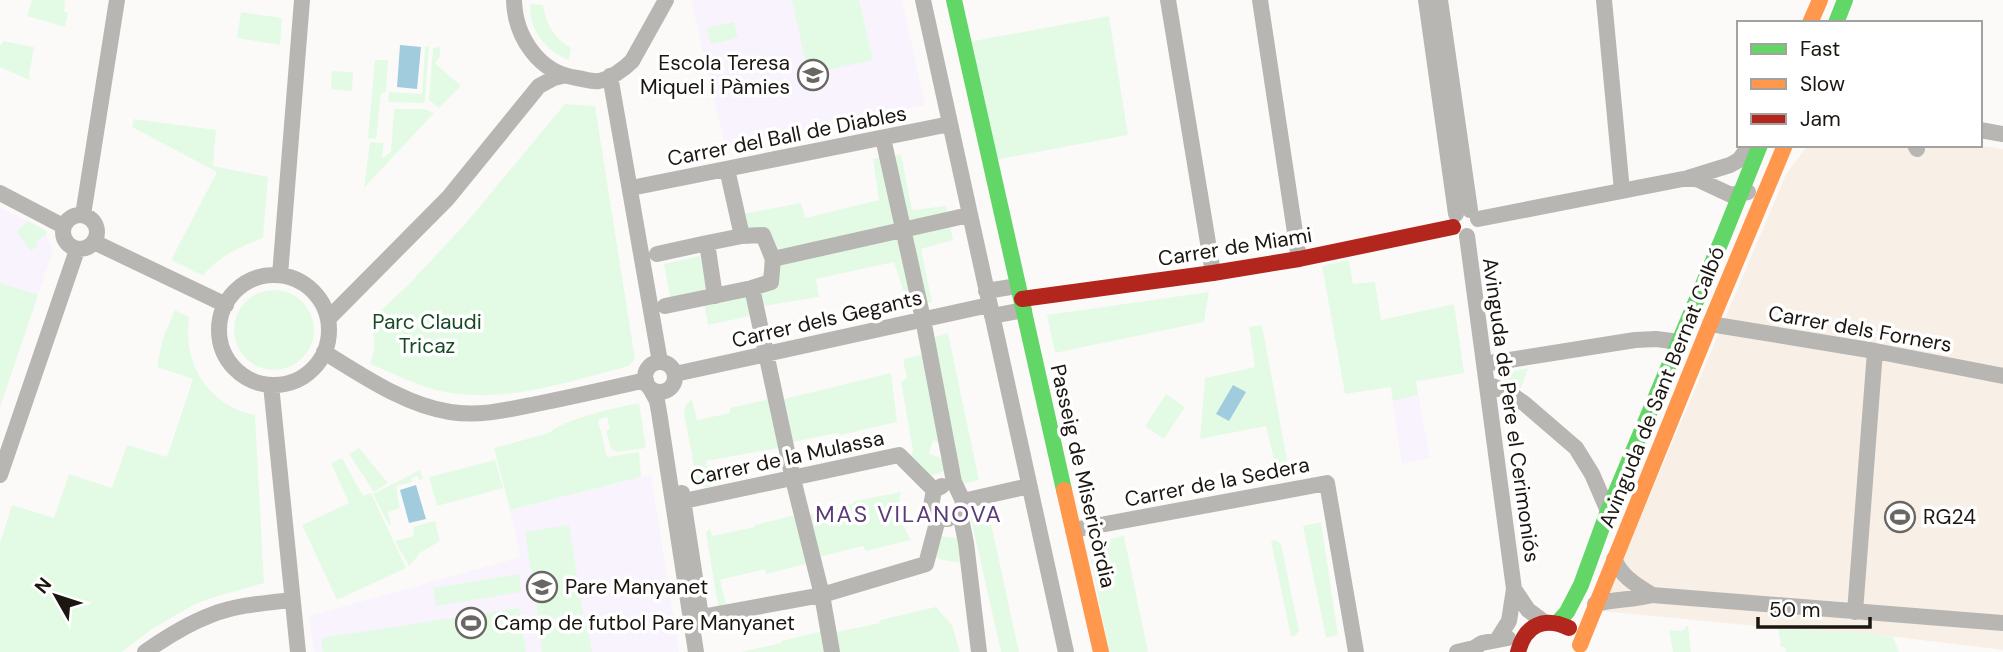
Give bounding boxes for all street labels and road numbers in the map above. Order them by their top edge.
street label: Carrer del Ball de Diables [665,99,909,173]
street label: Carrer de Miami [1156,221,1314,273]
street label: Avinguda de Sant Bernat Calbó [1593,242,1731,532]
street label: Avinguda de Pere el Cerimoniós [1476,256,1546,564]
street label: Carrer dels Gegants [729,283,925,355]
street label: Carrer dels Forners [1766,299,1954,359]
street label: Passeig de Misericòrdia [1044,361,1122,591]
street label: Carrer de la Mulassa [687,424,887,492]
street label: Carrer de la Sedera [1122,450,1312,514]

